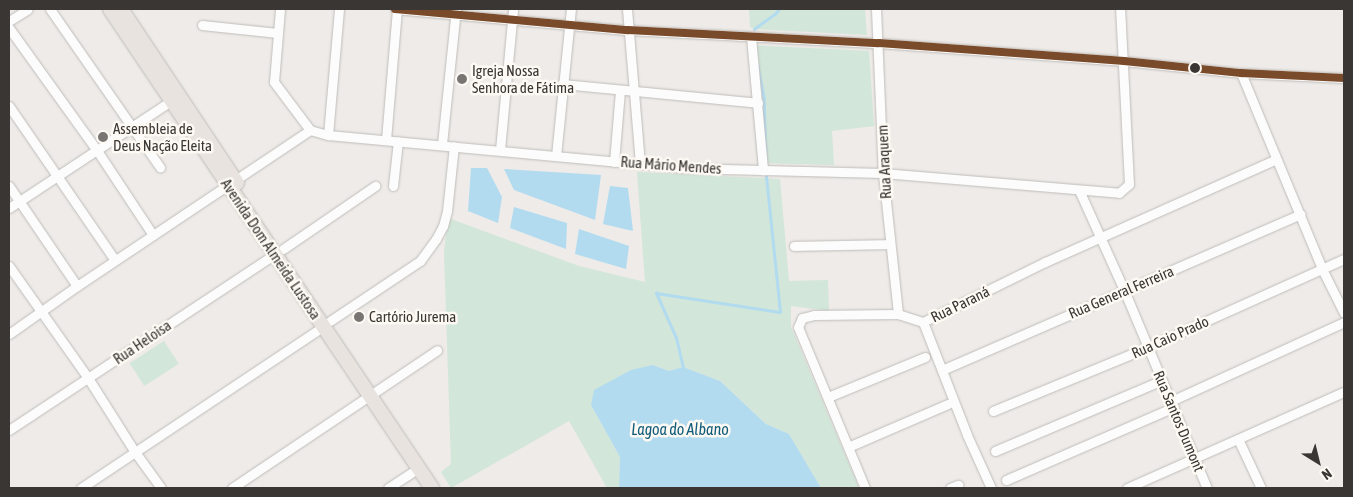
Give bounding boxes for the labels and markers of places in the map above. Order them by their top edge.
place label: Igreja Nossa Senhora de Fátima [472,61,574,96]
unlabelled marker [1190,63,1200,73]
marker: Igreja Nossa Senhora de Fátima [456,73,468,85]
place label: Assembleia de Deus Nação Eleita [113,119,212,154]
marker: Assembleia de Deus Nação Eleita [97,131,109,143]
place label: Cartório Jurema [369,308,456,326]
marker: Cartório Jurema [353,311,365,323]

